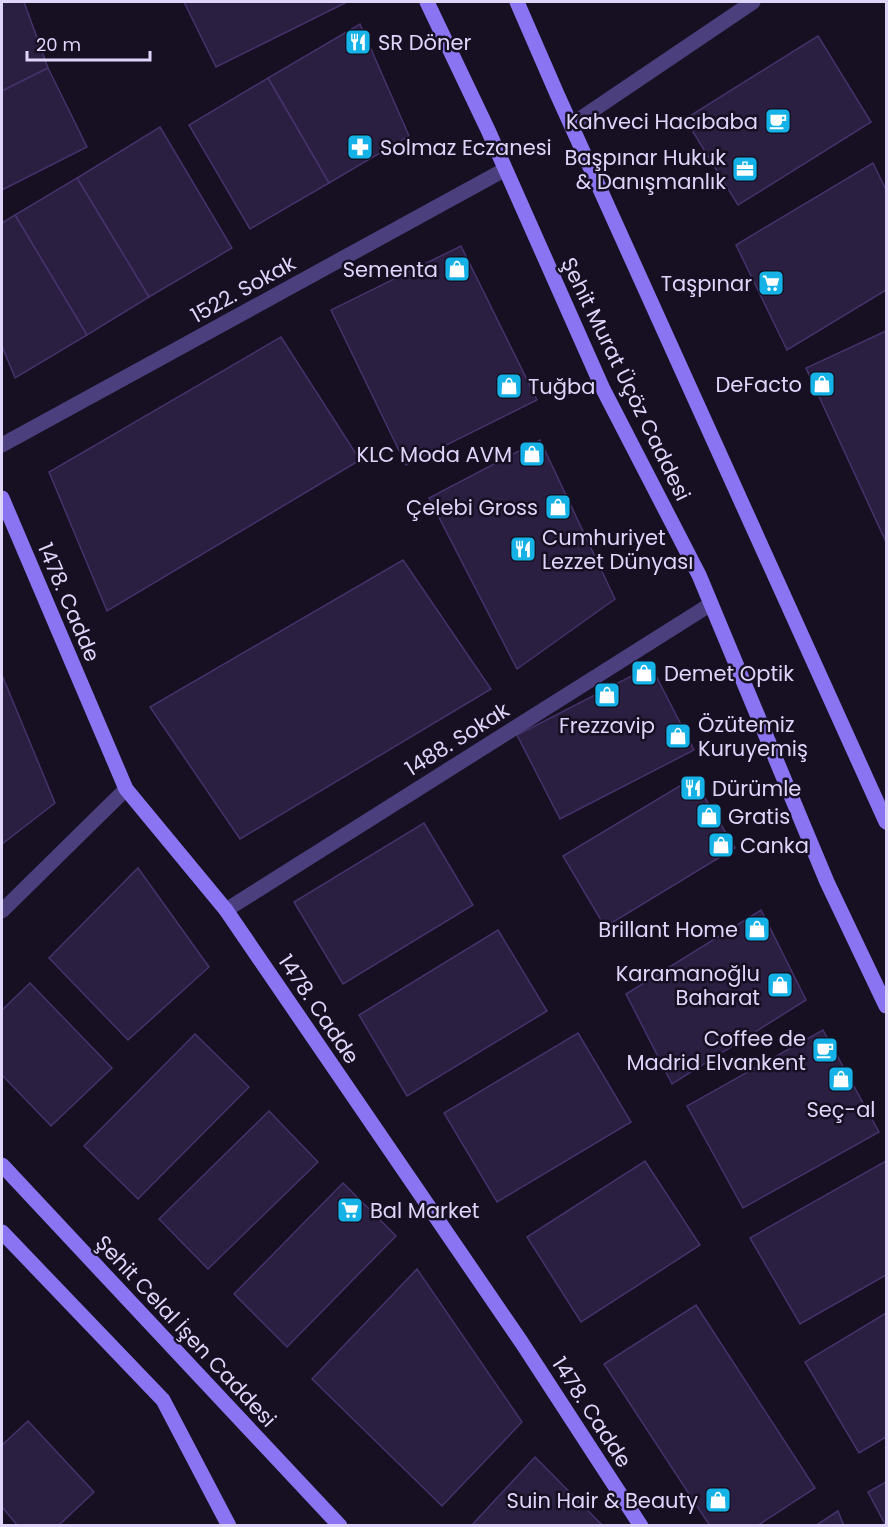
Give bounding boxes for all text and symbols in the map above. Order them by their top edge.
scale bar [27,24,150,62]
restaurant icon: SR Döner [343,27,373,57]
place label: SR Döner [378,28,471,57]
text: 20 m [36,32,81,57]
cafe icon: Kahveci Hacıbaba [763,106,793,136]
place label: Kahveci Hacıbaba [566,107,758,136]
pharmacy icon: Solmaz Eczanesi [345,132,375,162]
place label: Solmaz Eczanesi [380,133,552,162]
place label: Başpınar Hukuk & Danışmanlık [564,143,726,196]
office icon: Başpınar Hukuk & Danışmanlık [730,154,760,184]
street label: 1522. Sokak [185,248,301,330]
street label: Şehit Murat Üçöz Caddesi [554,252,698,506]
shop icon: Sementa [442,254,472,284]
place label: Sementa [343,255,438,284]
supermarket icon: Taşpınar [756,268,786,298]
place label: Taşpınar [661,269,752,298]
shop icon: DeFacto [807,369,837,399]
place label: DeFacto [716,370,802,399]
shop icon: Tuğba [494,371,524,401]
place label: Tuğba [528,372,595,401]
shop icon: KLC Moda AVM [517,439,547,469]
place label: KLC Moda AVM [357,440,512,469]
shop icon: Çelebi Gross [543,492,573,522]
place label: Çelebi Gross [406,493,538,522]
place label: Cumhuriyet Lezzet Dünyası [542,523,693,576]
restaurant icon: Cumhuriyet Lezzet Dünyası [508,534,538,564]
street label: 1478. Cadde [31,538,107,666]
shop icon: Demet Optik [629,658,659,688]
place label: Demet Optik [664,659,794,688]
shop icon: Frezzavip [592,680,622,710]
street label: 1488. Sokak [399,695,515,783]
place label: Özütemiz Kuruyemiş [698,710,808,763]
place label: Frezzavip [559,711,655,740]
shop icon: Özütemiz Kuruyemiş [663,721,693,751]
restaurant icon: Dürümle [678,773,708,803]
place label: Dürümle [712,774,801,803]
shop icon: Gratis [694,801,724,831]
place label: Gratis [728,802,790,831]
shop icon: Canka [706,830,736,860]
place label: Canka [740,831,809,860]
shop icon: Brillant Home [742,914,772,944]
place label: Brillant Home [598,915,738,944]
street label: 1478. Cadde [272,948,366,1070]
place label: Karamanoğlu Baharat [616,959,760,1012]
shop icon: Karamanoğlu Baharat [765,970,795,1000]
place label: Coffee de Madrid Elvankent [626,1024,806,1077]
cafe icon: Coffee de Madrid Elvankent [810,1035,840,1065]
shop icon: Seç-al [826,1064,856,1094]
place label: Seç-al [806,1095,876,1124]
supermarket icon: Bal Market [335,1195,365,1225]
place label: Bal Market [370,1196,479,1225]
street label: Şehit Celal İşen Caddesi [89,1229,283,1433]
street label: 1478. Cadde [545,1351,639,1473]
shop icon: Suin Hair & Beauty [703,1485,733,1515]
place label: Suin Hair & Beauty [507,1486,698,1515]

